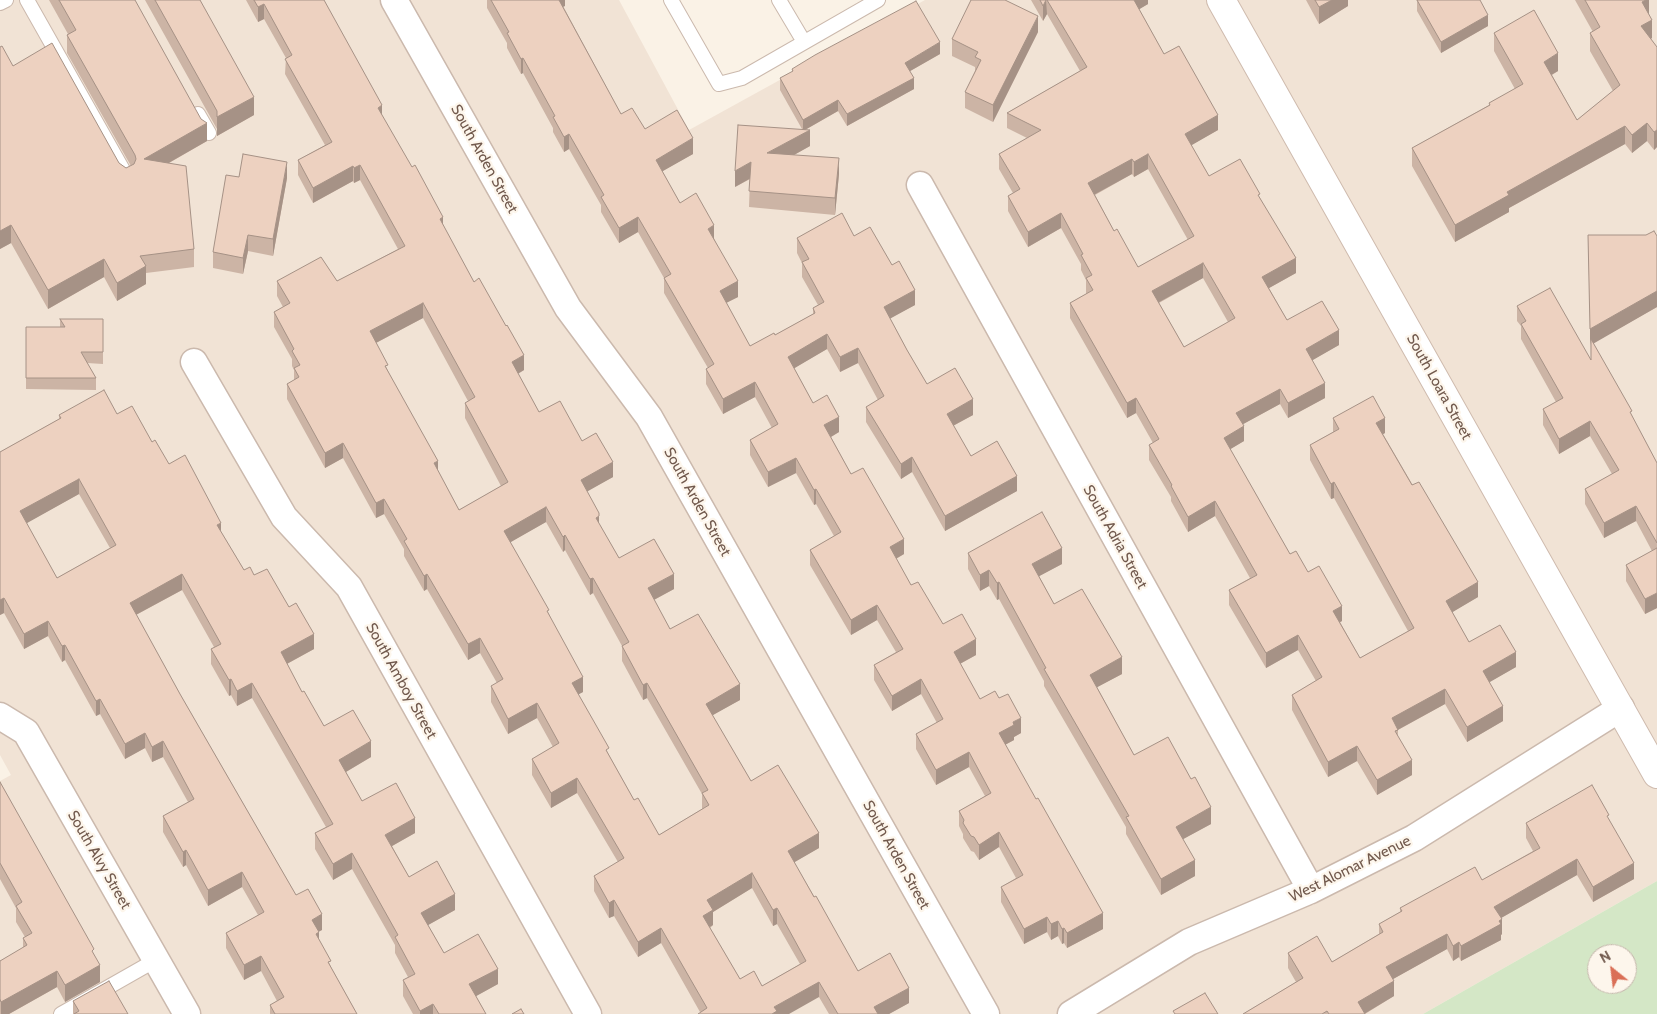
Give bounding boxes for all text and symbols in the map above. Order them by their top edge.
street label: South Arden Street [447,101,521,217]
street label: South Loara Street [1403,331,1475,443]
street label: South Arden Street [660,444,734,560]
street label: South Adria Street [1079,482,1151,592]
street label: South Amboy Street [362,620,440,742]
street label: South Arden Street [859,797,933,913]
street label: South Alvy Street [63,807,135,913]
street label: West Alomar Avenue [1286,832,1414,906]
north arrow [1587,944,1637,994]
text: N [1597,946,1614,967]

